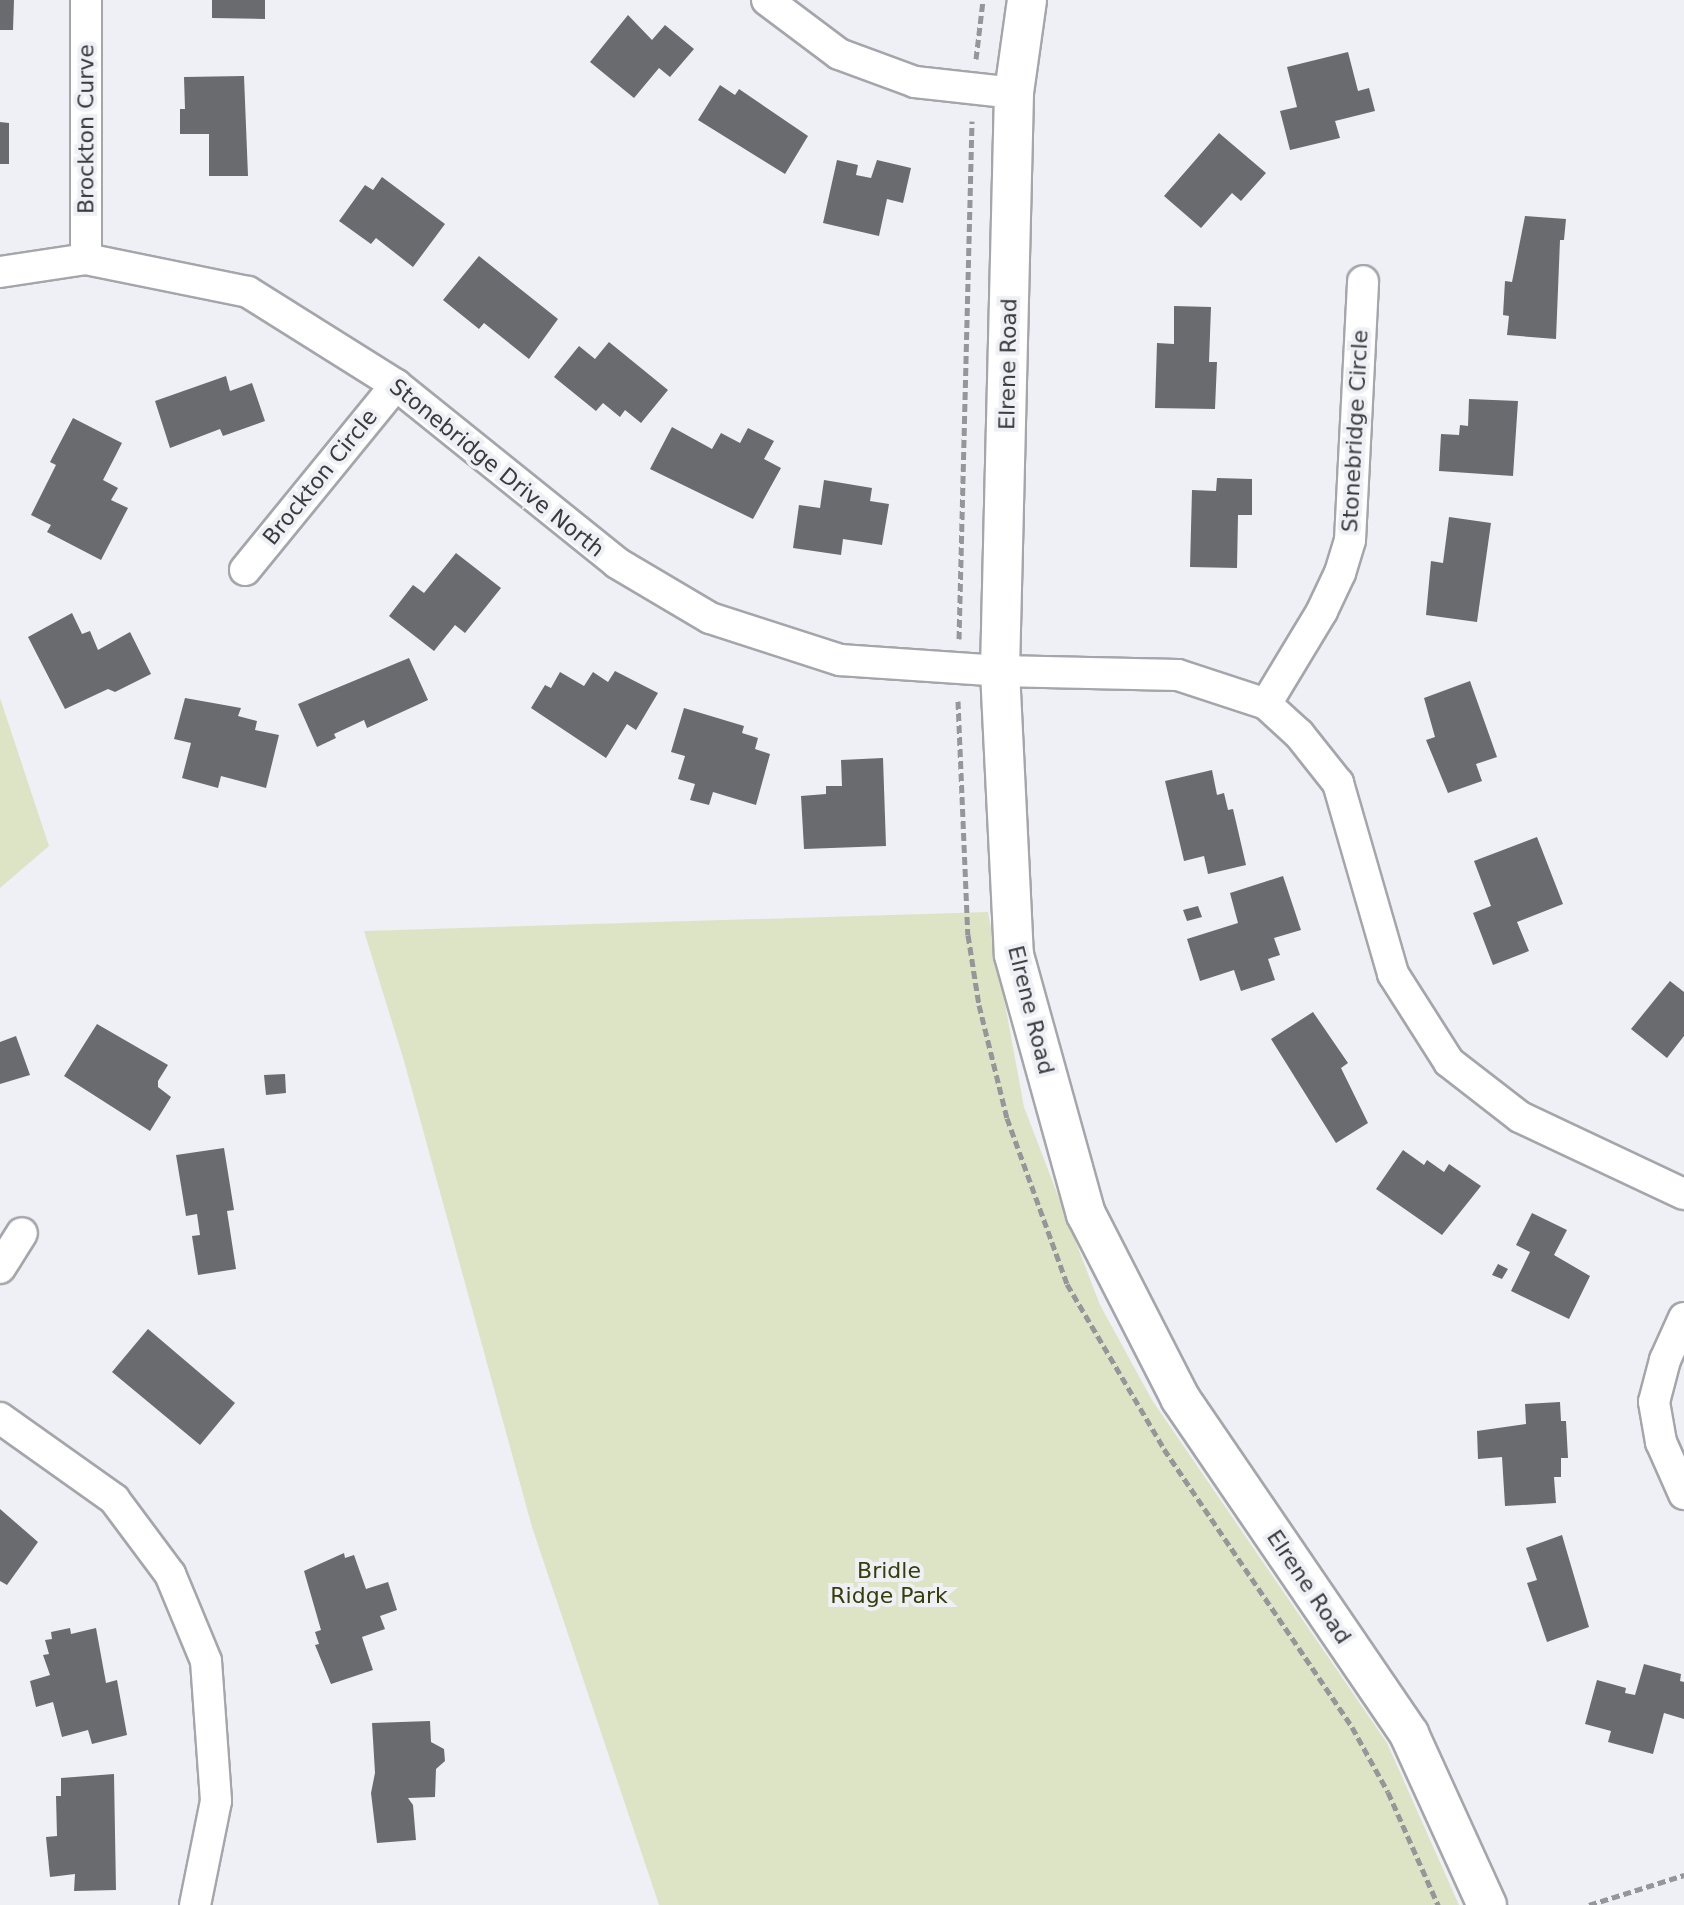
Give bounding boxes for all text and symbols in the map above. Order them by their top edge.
street label: Brockton Curve [73,44,99,214]
street label: Elrene Road [994,298,1022,430]
street label: Stonebridge Circle [1337,329,1373,533]
street label: Stonebridge Drive North [384,373,610,563]
street label: Brockton Circle [257,404,383,550]
street label: Elrene Road [1002,943,1060,1077]
street label: Elrene Road [1261,1525,1357,1649]
park label: Bridle Ridge Park [830,1557,948,1608]

